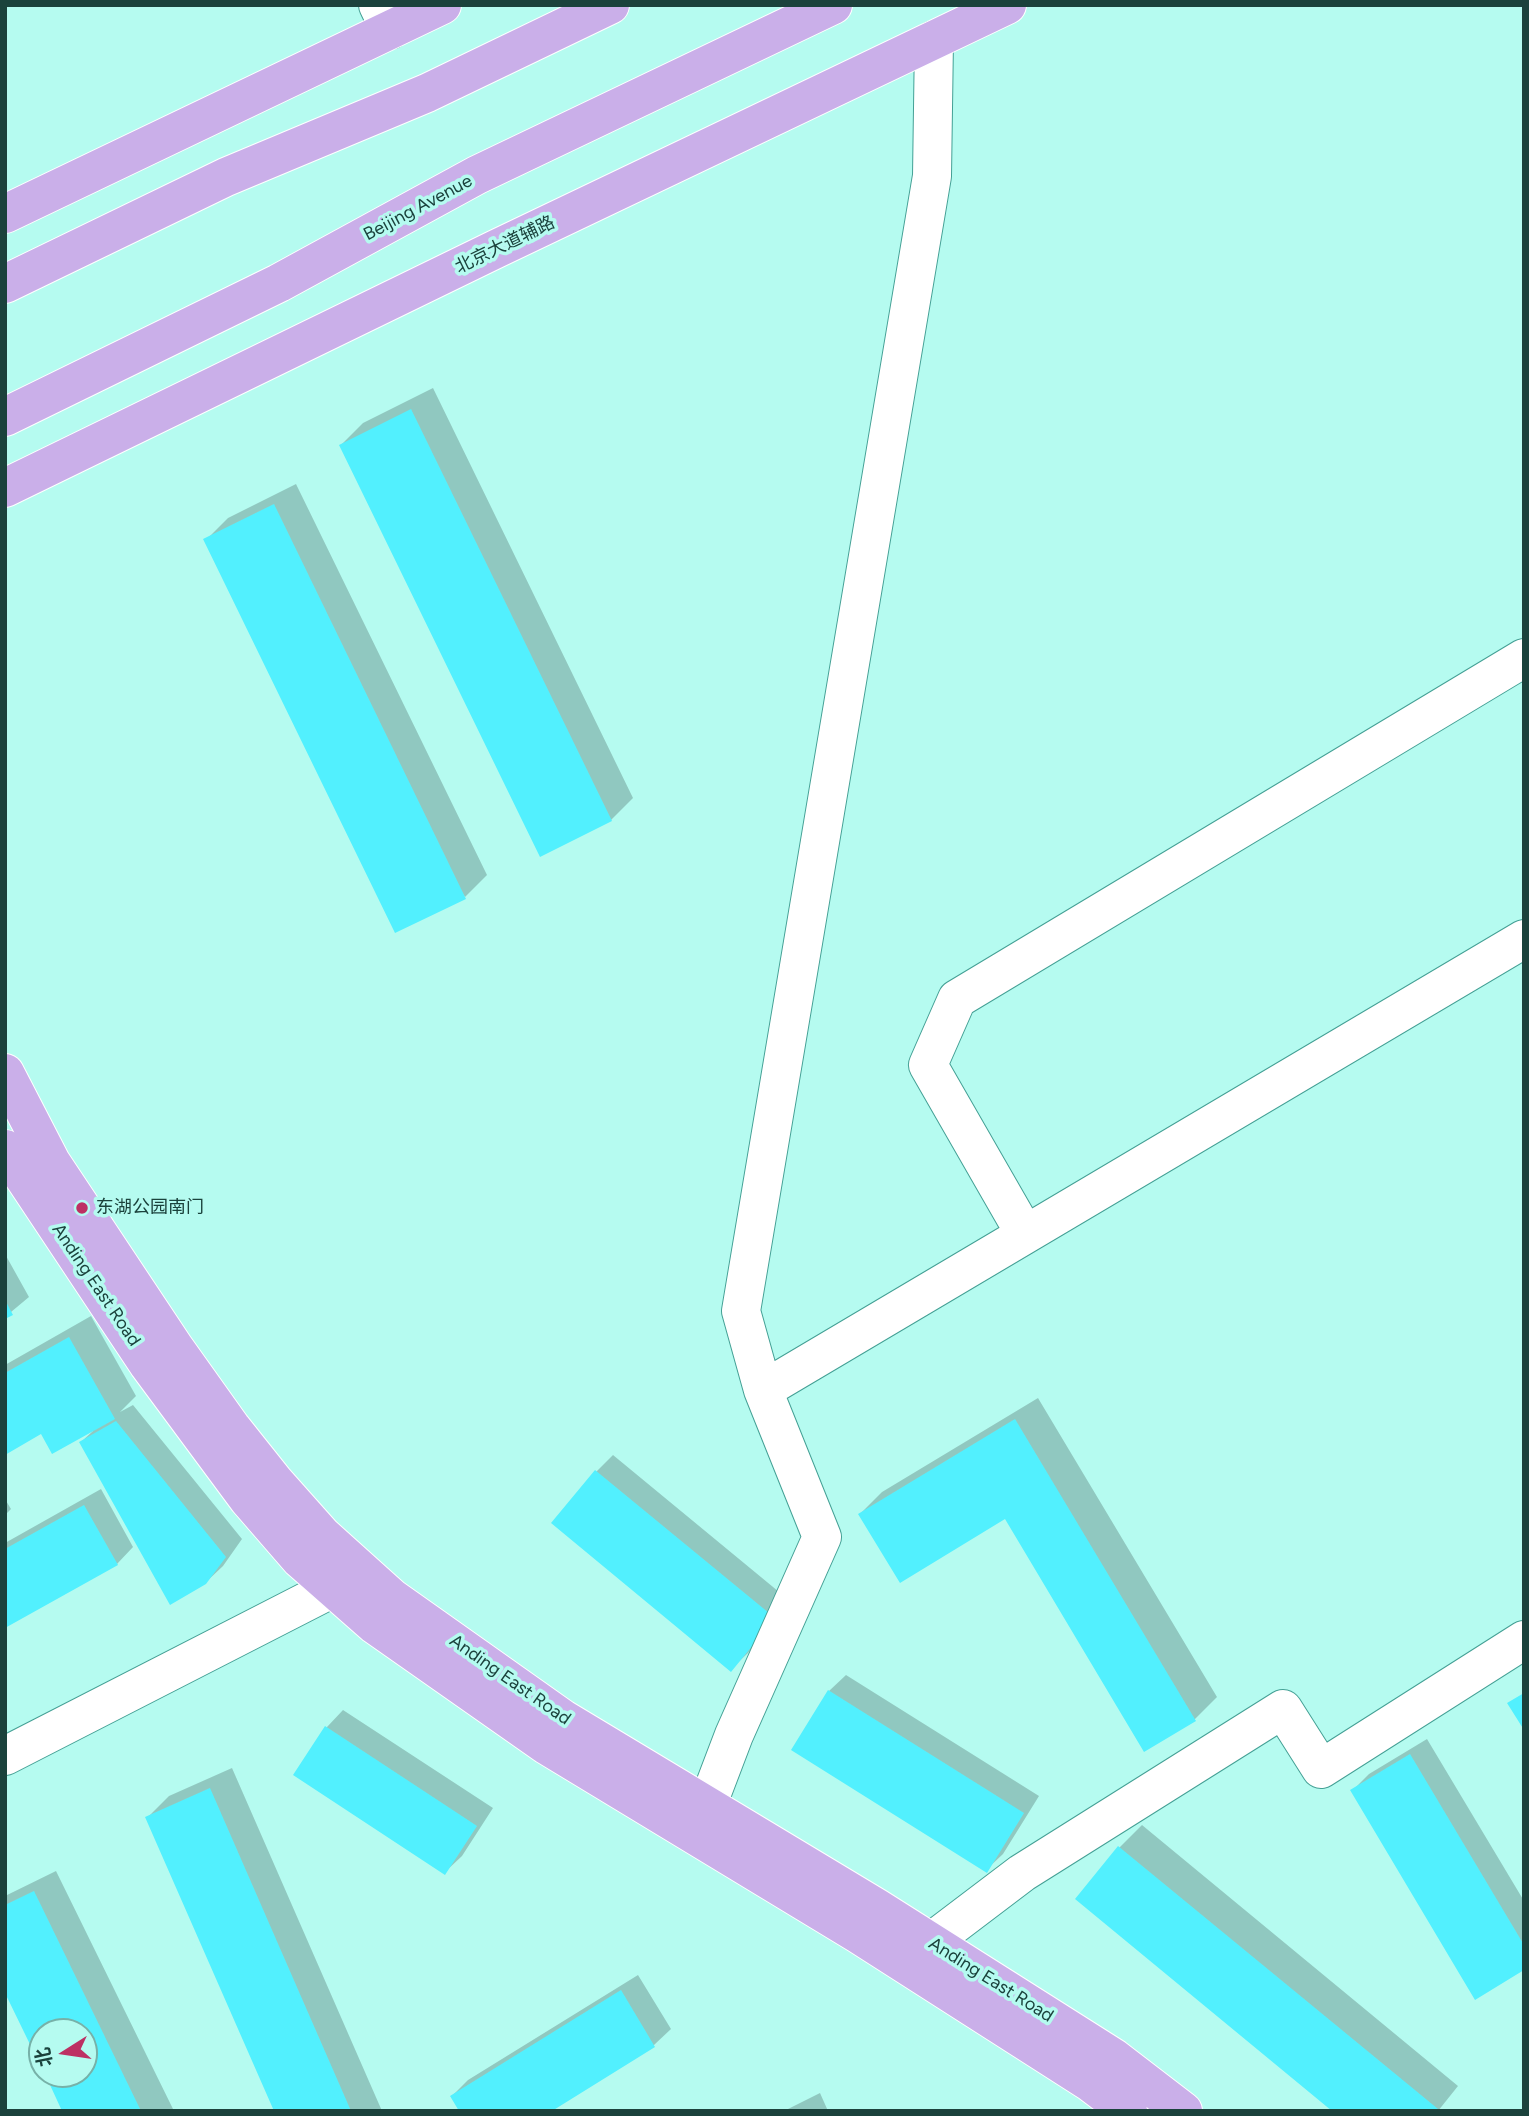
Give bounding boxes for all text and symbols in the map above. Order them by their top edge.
street label: Beijing Avenue [360,170,476,246]
street label: 北京大道辅路 [452,212,558,278]
place label: 东湖公园南门 [96,1197,204,1219]
marker: 东湖公园南门 [74,1200,90,1216]
street label: Anding East Road [47,1220,145,1350]
street label: Anding East Road [445,1630,575,1730]
street label: Anding East Road [925,1933,1057,2027]
north arrow [28,2018,98,2088]
text: 北 [31,2045,57,2069]

